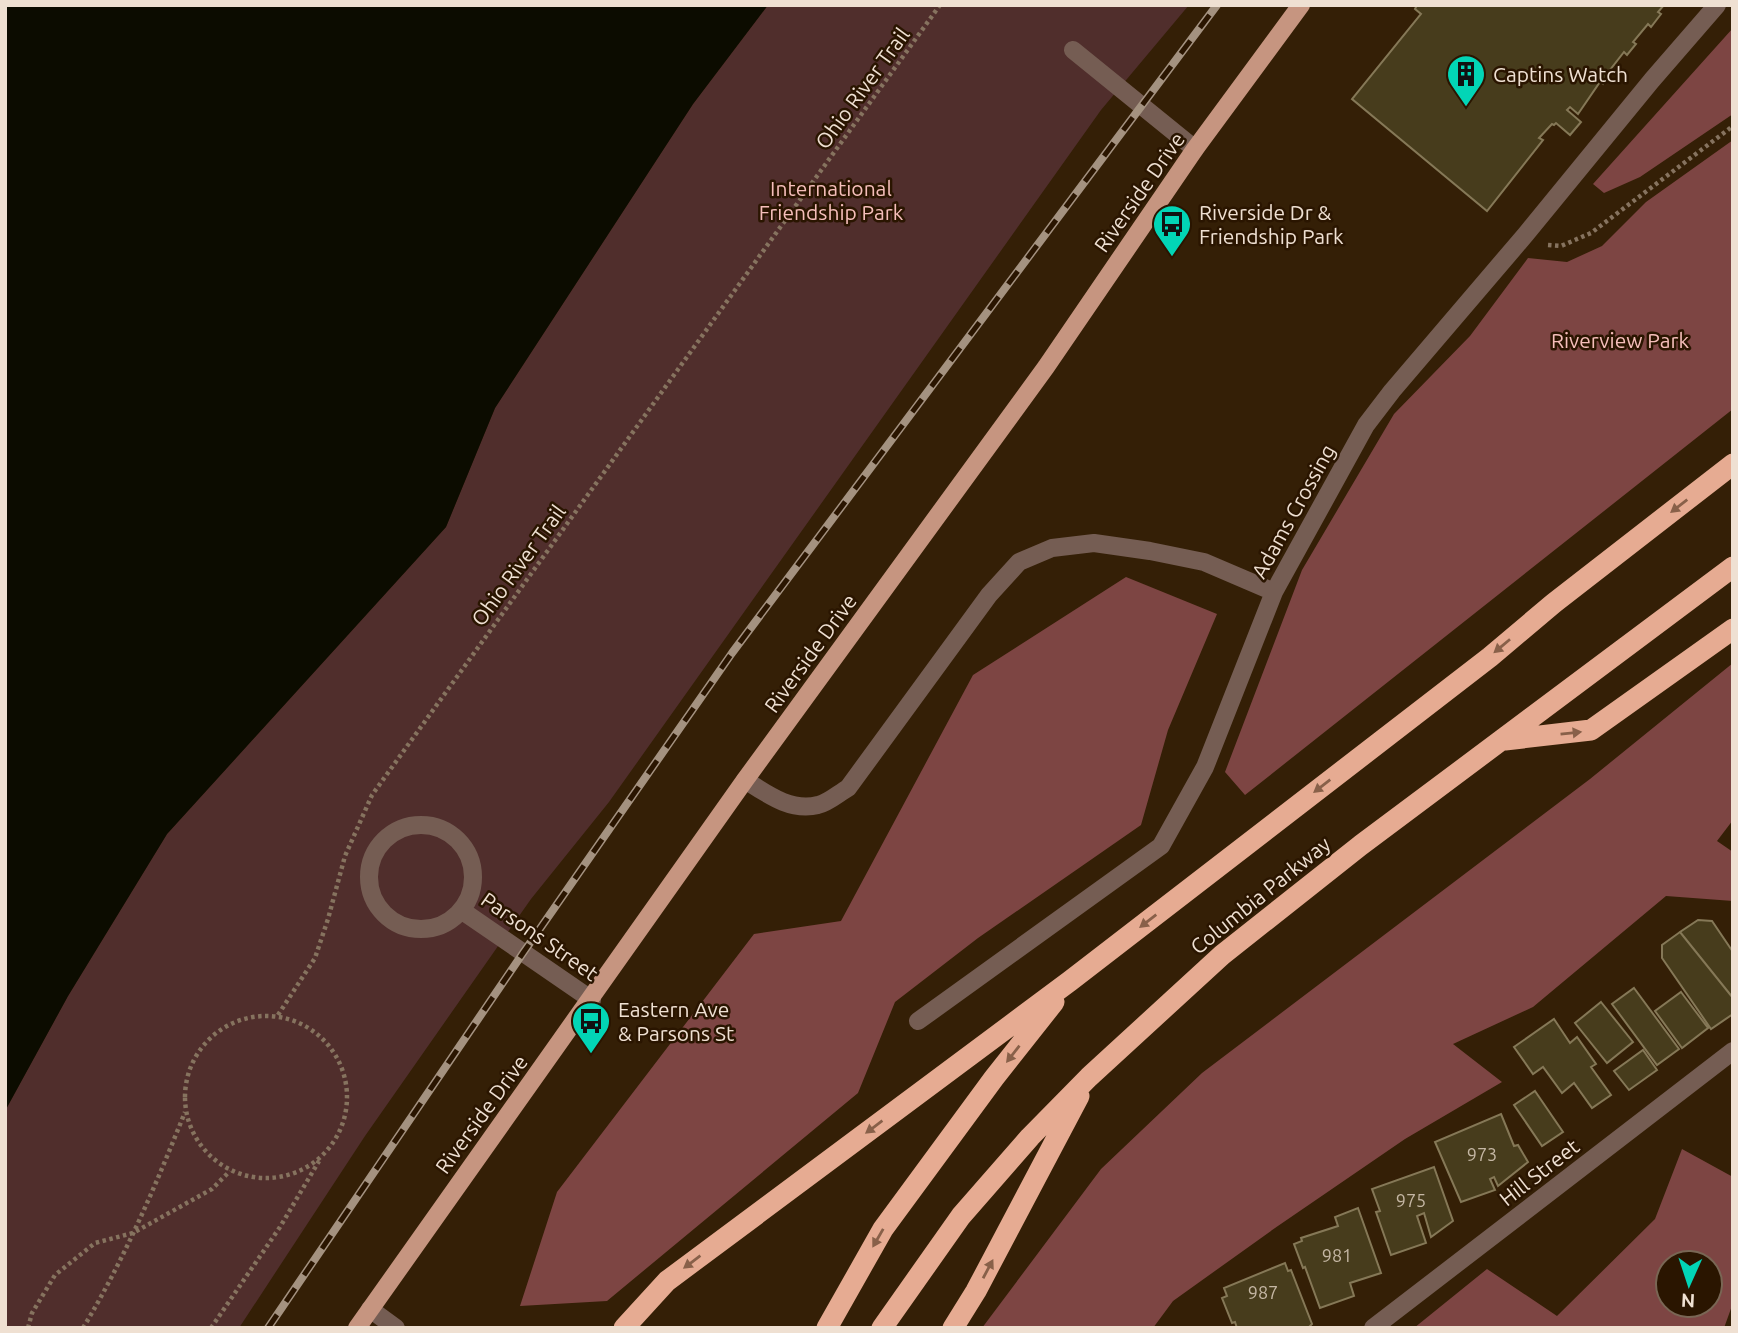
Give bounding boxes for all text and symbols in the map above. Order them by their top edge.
street label: Ohio River Trail [810,23,914,153]
building icon: Captins Watch [1445,53,1487,108]
place label: Captins Watch [1493,62,1628,86]
street label: Riverside Drive [1089,128,1189,256]
park label: International Friendship Park [759,176,904,224]
place label: Riverside Dr & Friendship Park [1199,200,1344,248]
bus stop icon: Riverside Dr & Friendship Park [1151,203,1193,258]
park label: Riverview Park [1551,328,1689,352]
street label: Adams Crossing [1246,440,1340,582]
one-way arrow [1670,499,1688,513]
street label: Ohio River Trail [466,500,570,630]
street label: Riverside Drive [759,589,861,717]
one-way arrow [1493,639,1511,654]
one-way arrow [1560,727,1582,738]
one-way arrow [1313,778,1331,792]
street label: Columbia Parkway [1185,831,1335,959]
street label: Parsons Street [477,887,603,985]
one-way arrow [1139,913,1157,927]
place label: Eastern Ave & Parsons St [618,997,734,1045]
bus stop icon: Eastern Ave & Parsons St [570,1000,612,1055]
one-way arrow [1006,1046,1021,1063]
street label: Riverside Drive [430,1050,532,1178]
one-way arrow [866,1119,884,1134]
street label: Hill Street [1495,1134,1583,1210]
house number: 973 [1467,1144,1497,1164]
house number: 975 [1396,1190,1426,1210]
one-way arrow [872,1228,884,1247]
house number: 981 [1322,1245,1352,1265]
north arrow [1654,1249,1724,1319]
one-way arrow [683,1255,701,1269]
one-way arrow [982,1259,993,1279]
house number: 987 [1248,1282,1278,1302]
text: N [1680,1290,1696,1312]

